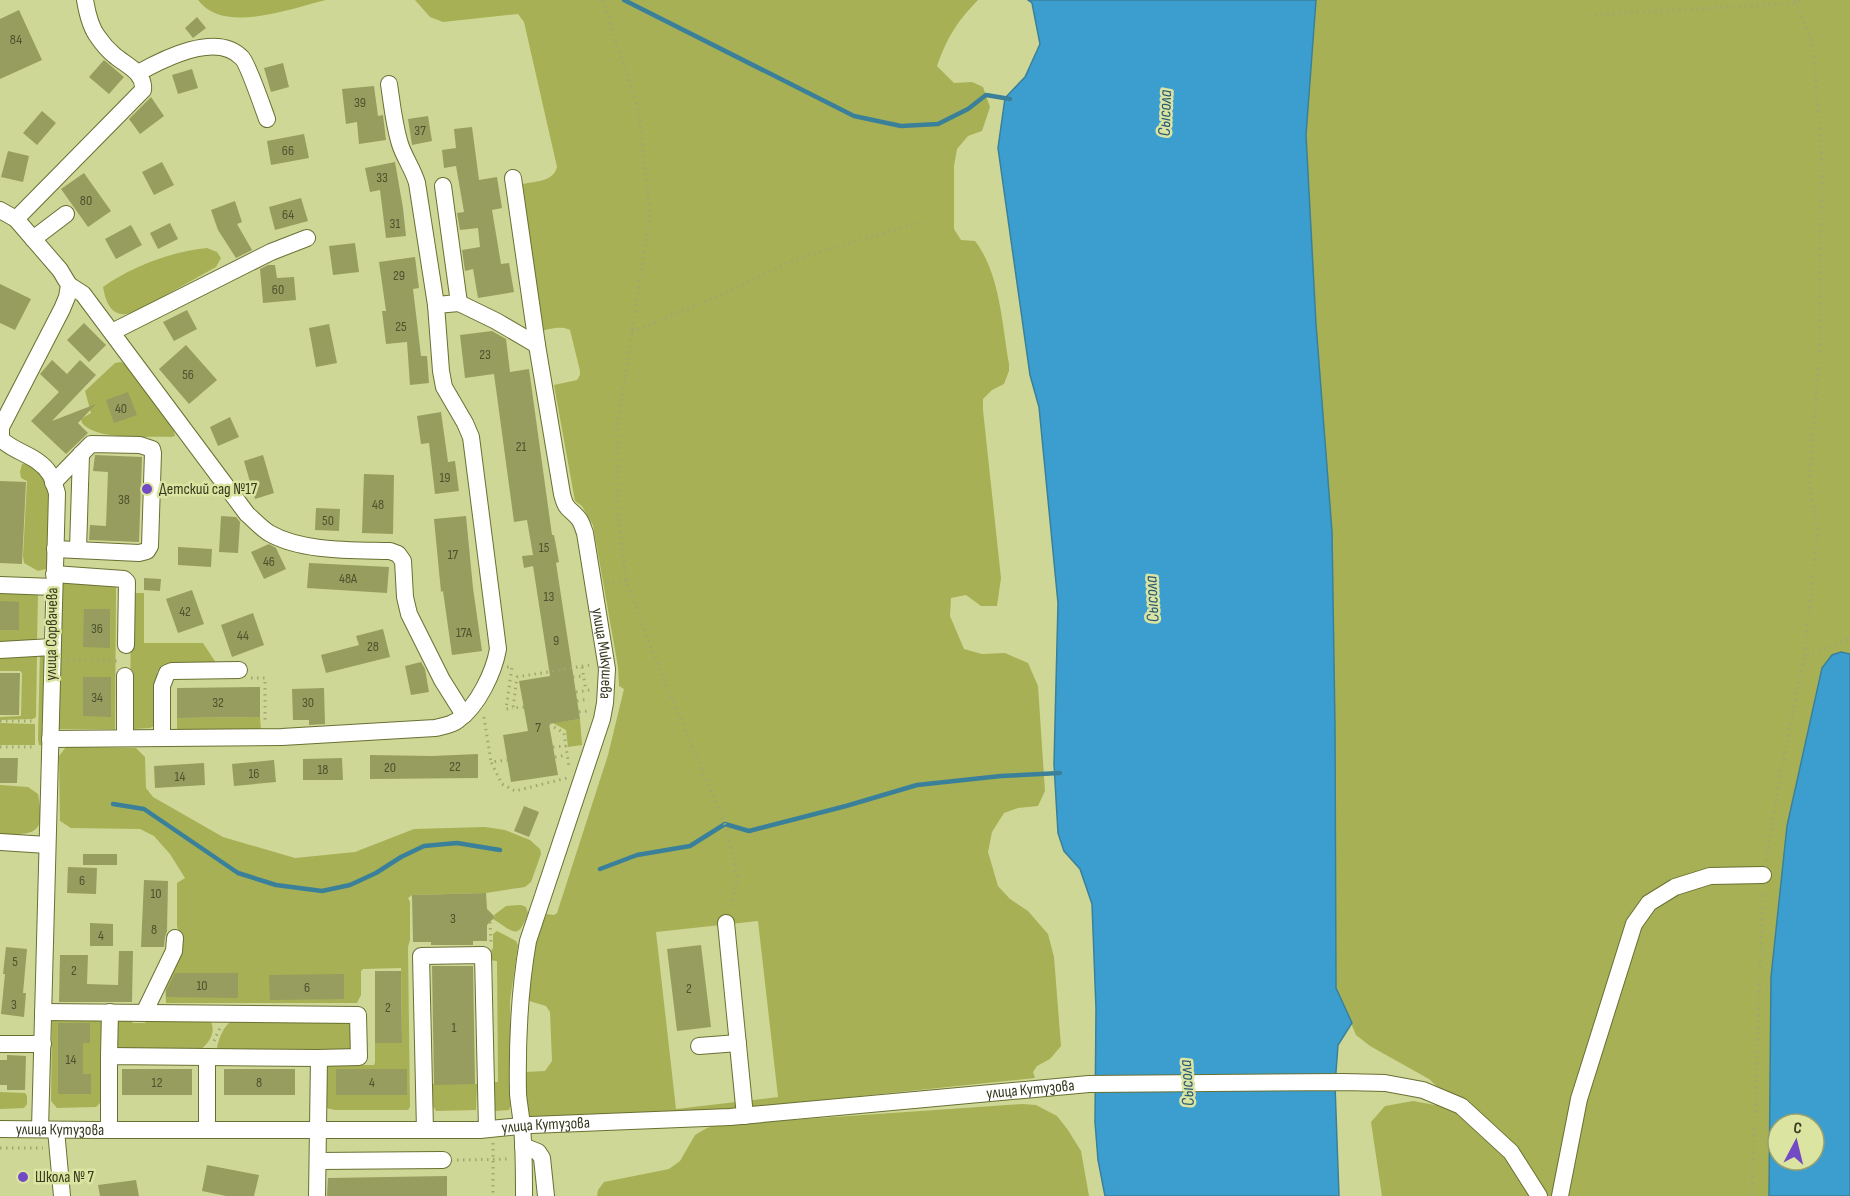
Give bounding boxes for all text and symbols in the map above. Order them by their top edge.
house number: 84 [10,31,22,48]
water label: Сысола [1154,89,1176,137]
house number: 39 [354,94,366,111]
house number: 37 [414,122,426,139]
house number: 66 [282,142,294,159]
house number: 33 [376,169,388,186]
house number: 80 [80,192,92,209]
house number: 64 [282,206,294,223]
house number: 31 [390,215,400,232]
house number: 29 [393,267,405,284]
house number: 60 [272,281,284,298]
house number: 25 [395,318,407,335]
house number: 23 [479,346,491,363]
house number: 56 [182,366,194,383]
house number: 40 [115,400,127,417]
house number: 21 [516,438,526,455]
house number: 19 [439,469,451,486]
place label: Детский сад №17 [159,480,258,499]
marker: Детский сад №17 [140,482,154,496]
house number: 38 [118,491,130,508]
house number: 48 [372,496,384,513]
house number: 50 [322,512,334,529]
house number: 15 [539,539,550,556]
house number: 17 [448,546,459,563]
house number: 46 [263,553,275,570]
house number: 48А [339,570,358,587]
water label: Сысола [1140,575,1164,623]
street label: улица Сорвачева [42,587,62,681]
house number: 13 [544,588,555,605]
house number: 42 [179,603,191,620]
street label: улица Микушева [588,607,616,700]
house number: 36 [91,620,103,637]
house number: 17А [456,624,473,641]
house number: 44 [237,627,249,644]
house number: 9 [553,632,559,649]
house number: 28 [367,638,379,655]
house number: 34 [91,689,103,706]
house number: 32 [212,694,224,711]
house number: 30 [302,694,314,711]
house number: 7 [535,719,541,736]
house number: 22 [449,758,461,775]
house number: 20 [384,759,396,776]
house number: 18 [317,761,329,778]
house number: 16 [248,765,260,782]
house number: 14 [175,768,186,785]
house number: 6 [79,872,85,889]
house number: 10 [150,885,162,902]
house number: 3 [450,910,456,927]
house number: 8 [151,921,157,938]
house number: 4 [98,927,104,944]
house number: 5 [12,953,18,970]
house number: 2 [71,962,77,979]
house number: 10 [196,977,208,994]
house number: 6 [304,979,310,996]
house number: 2 [686,980,692,997]
house number: 3 [11,996,17,1013]
house number: 2 [385,999,391,1016]
house number: 1 [452,1019,457,1036]
house number: 14 [66,1051,77,1068]
water label: Сысола [1175,1058,1199,1107]
house number: 12 [152,1074,163,1091]
house number: 8 [256,1074,262,1091]
house number: 4 [369,1074,375,1091]
street label: улица Кутузова [985,1076,1075,1103]
north arrow [1766,1112,1826,1172]
street label: улица Кутузова [501,1113,590,1137]
text: С [1792,1119,1803,1139]
street label: улица Кутузова [16,1120,104,1140]
place label: Школа № 7 [35,1168,95,1187]
marker: Школа № 7 [16,1170,30,1184]

